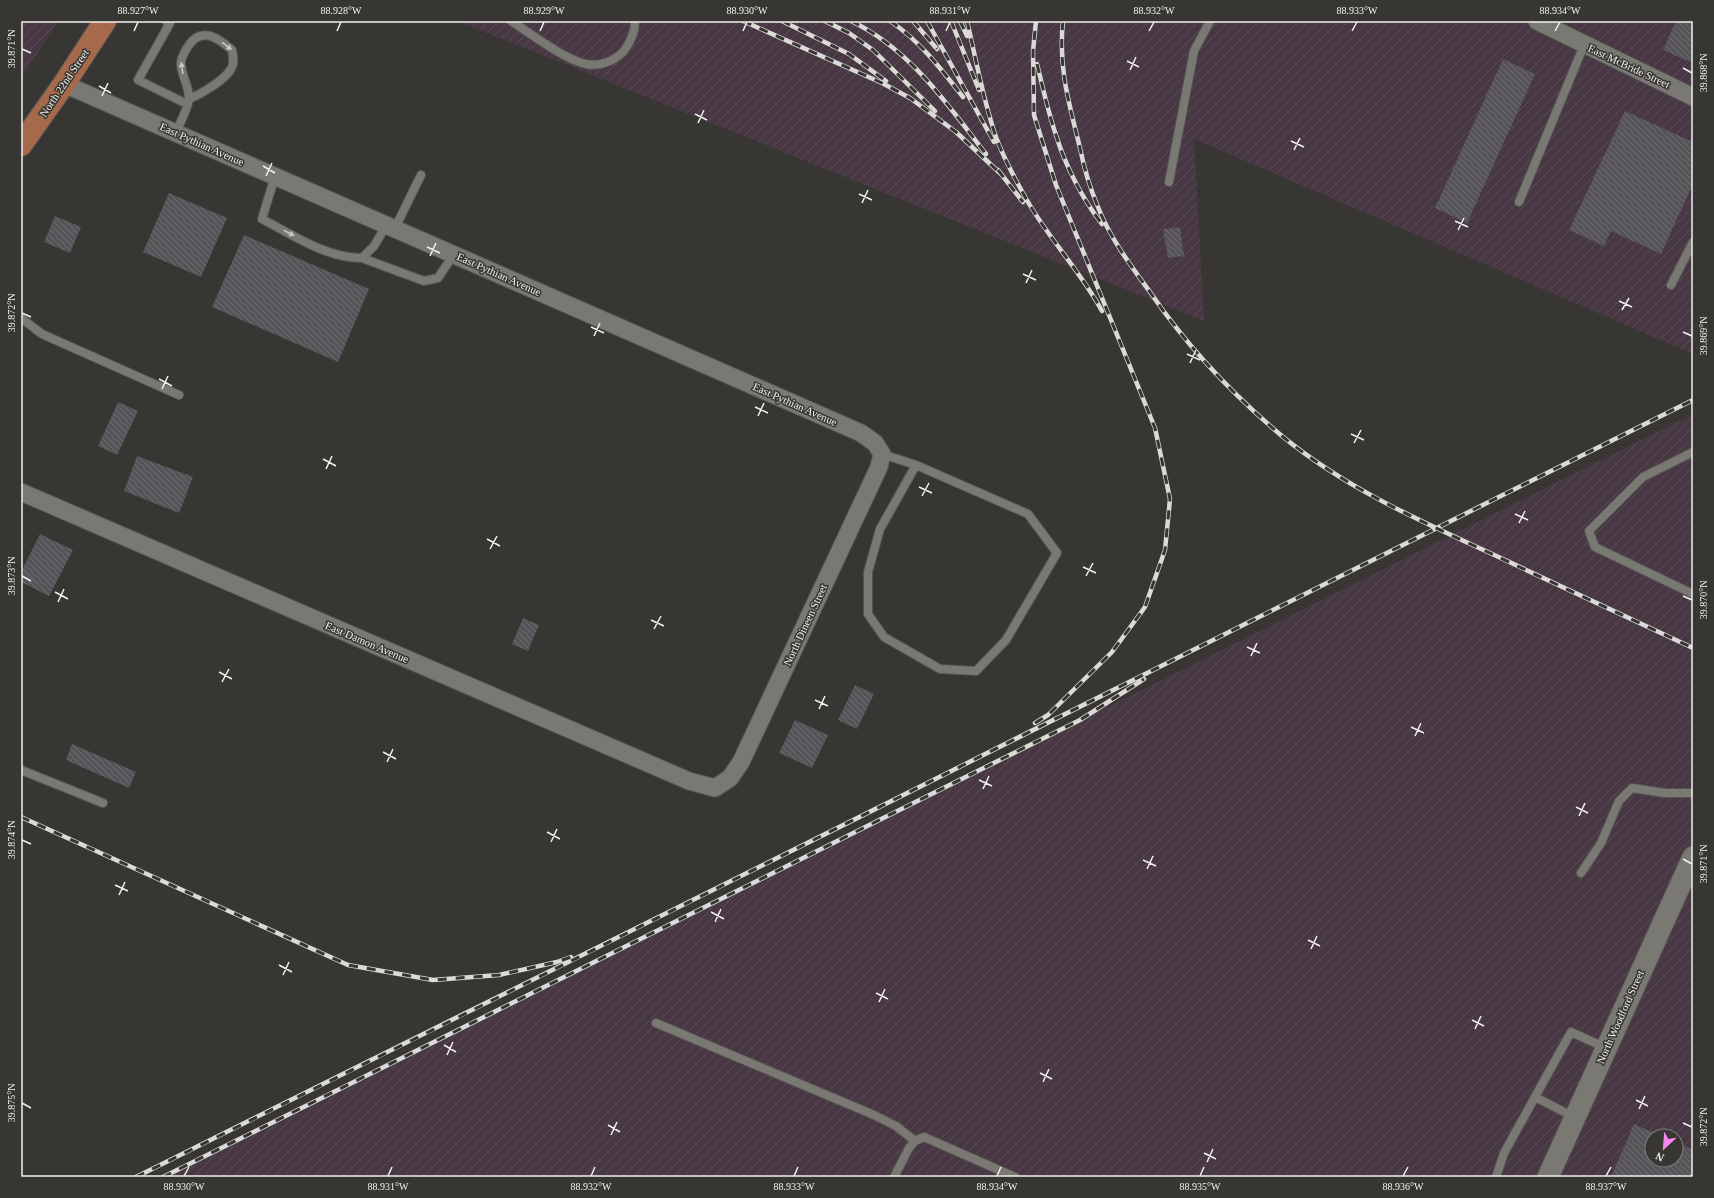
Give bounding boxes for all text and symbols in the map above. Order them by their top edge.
text: 88.927°W [118,5,159,16]
text: 88.928°W [321,5,362,16]
text: 88.929°W [524,5,565,16]
text: 88.930°W [727,5,768,16]
text: 88.931°W [930,5,971,16]
text: 88.932°W [1134,5,1175,16]
text: 88.933°W [1337,5,1378,16]
text: 88.934°W [1540,5,1581,16]
text: 39.871°N [6,30,17,68]
one-way arrow [221,42,232,50]
street label: East McBride Street [1586,42,1672,90]
street label: North 22nd Street [37,47,91,119]
text: 39.868°N [1698,54,1709,92]
one-way arrow [179,62,185,74]
street label: East Pythian Avenue [158,120,246,168]
one-way arrow [283,230,295,237]
street label: East Pythian Avenue [455,250,543,298]
text: 39.872°N [6,294,17,332]
text: 39.869°N [1698,317,1709,355]
street label: East Pythian Avenue [751,380,839,428]
text: 39.873°N [6,557,17,595]
text: 39.870°N [1698,581,1709,619]
street label: North Dineen Street [781,582,829,668]
street label: East Damon Avenue [323,619,411,665]
text: 39.874°N [6,821,17,859]
text: 39.871°N [1698,845,1709,883]
street label: North Woodford Street [1594,968,1646,1066]
text: 39.875°N [6,1084,17,1122]
text: 39.872°N [1698,1108,1709,1146]
north arrow [1644,1128,1684,1168]
text: N [1653,1150,1666,1164]
text: 88.930°W [164,1181,205,1192]
text: 88.931°W [368,1181,409,1192]
text: 88.932°W [571,1181,612,1192]
text: 88.933°W [774,1181,815,1192]
text: 88.934°W [977,1181,1018,1192]
text: 88.935°W [1180,1181,1221,1192]
text: 88.936°W [1383,1181,1424,1192]
text: 88.937°W [1586,1181,1627,1192]

